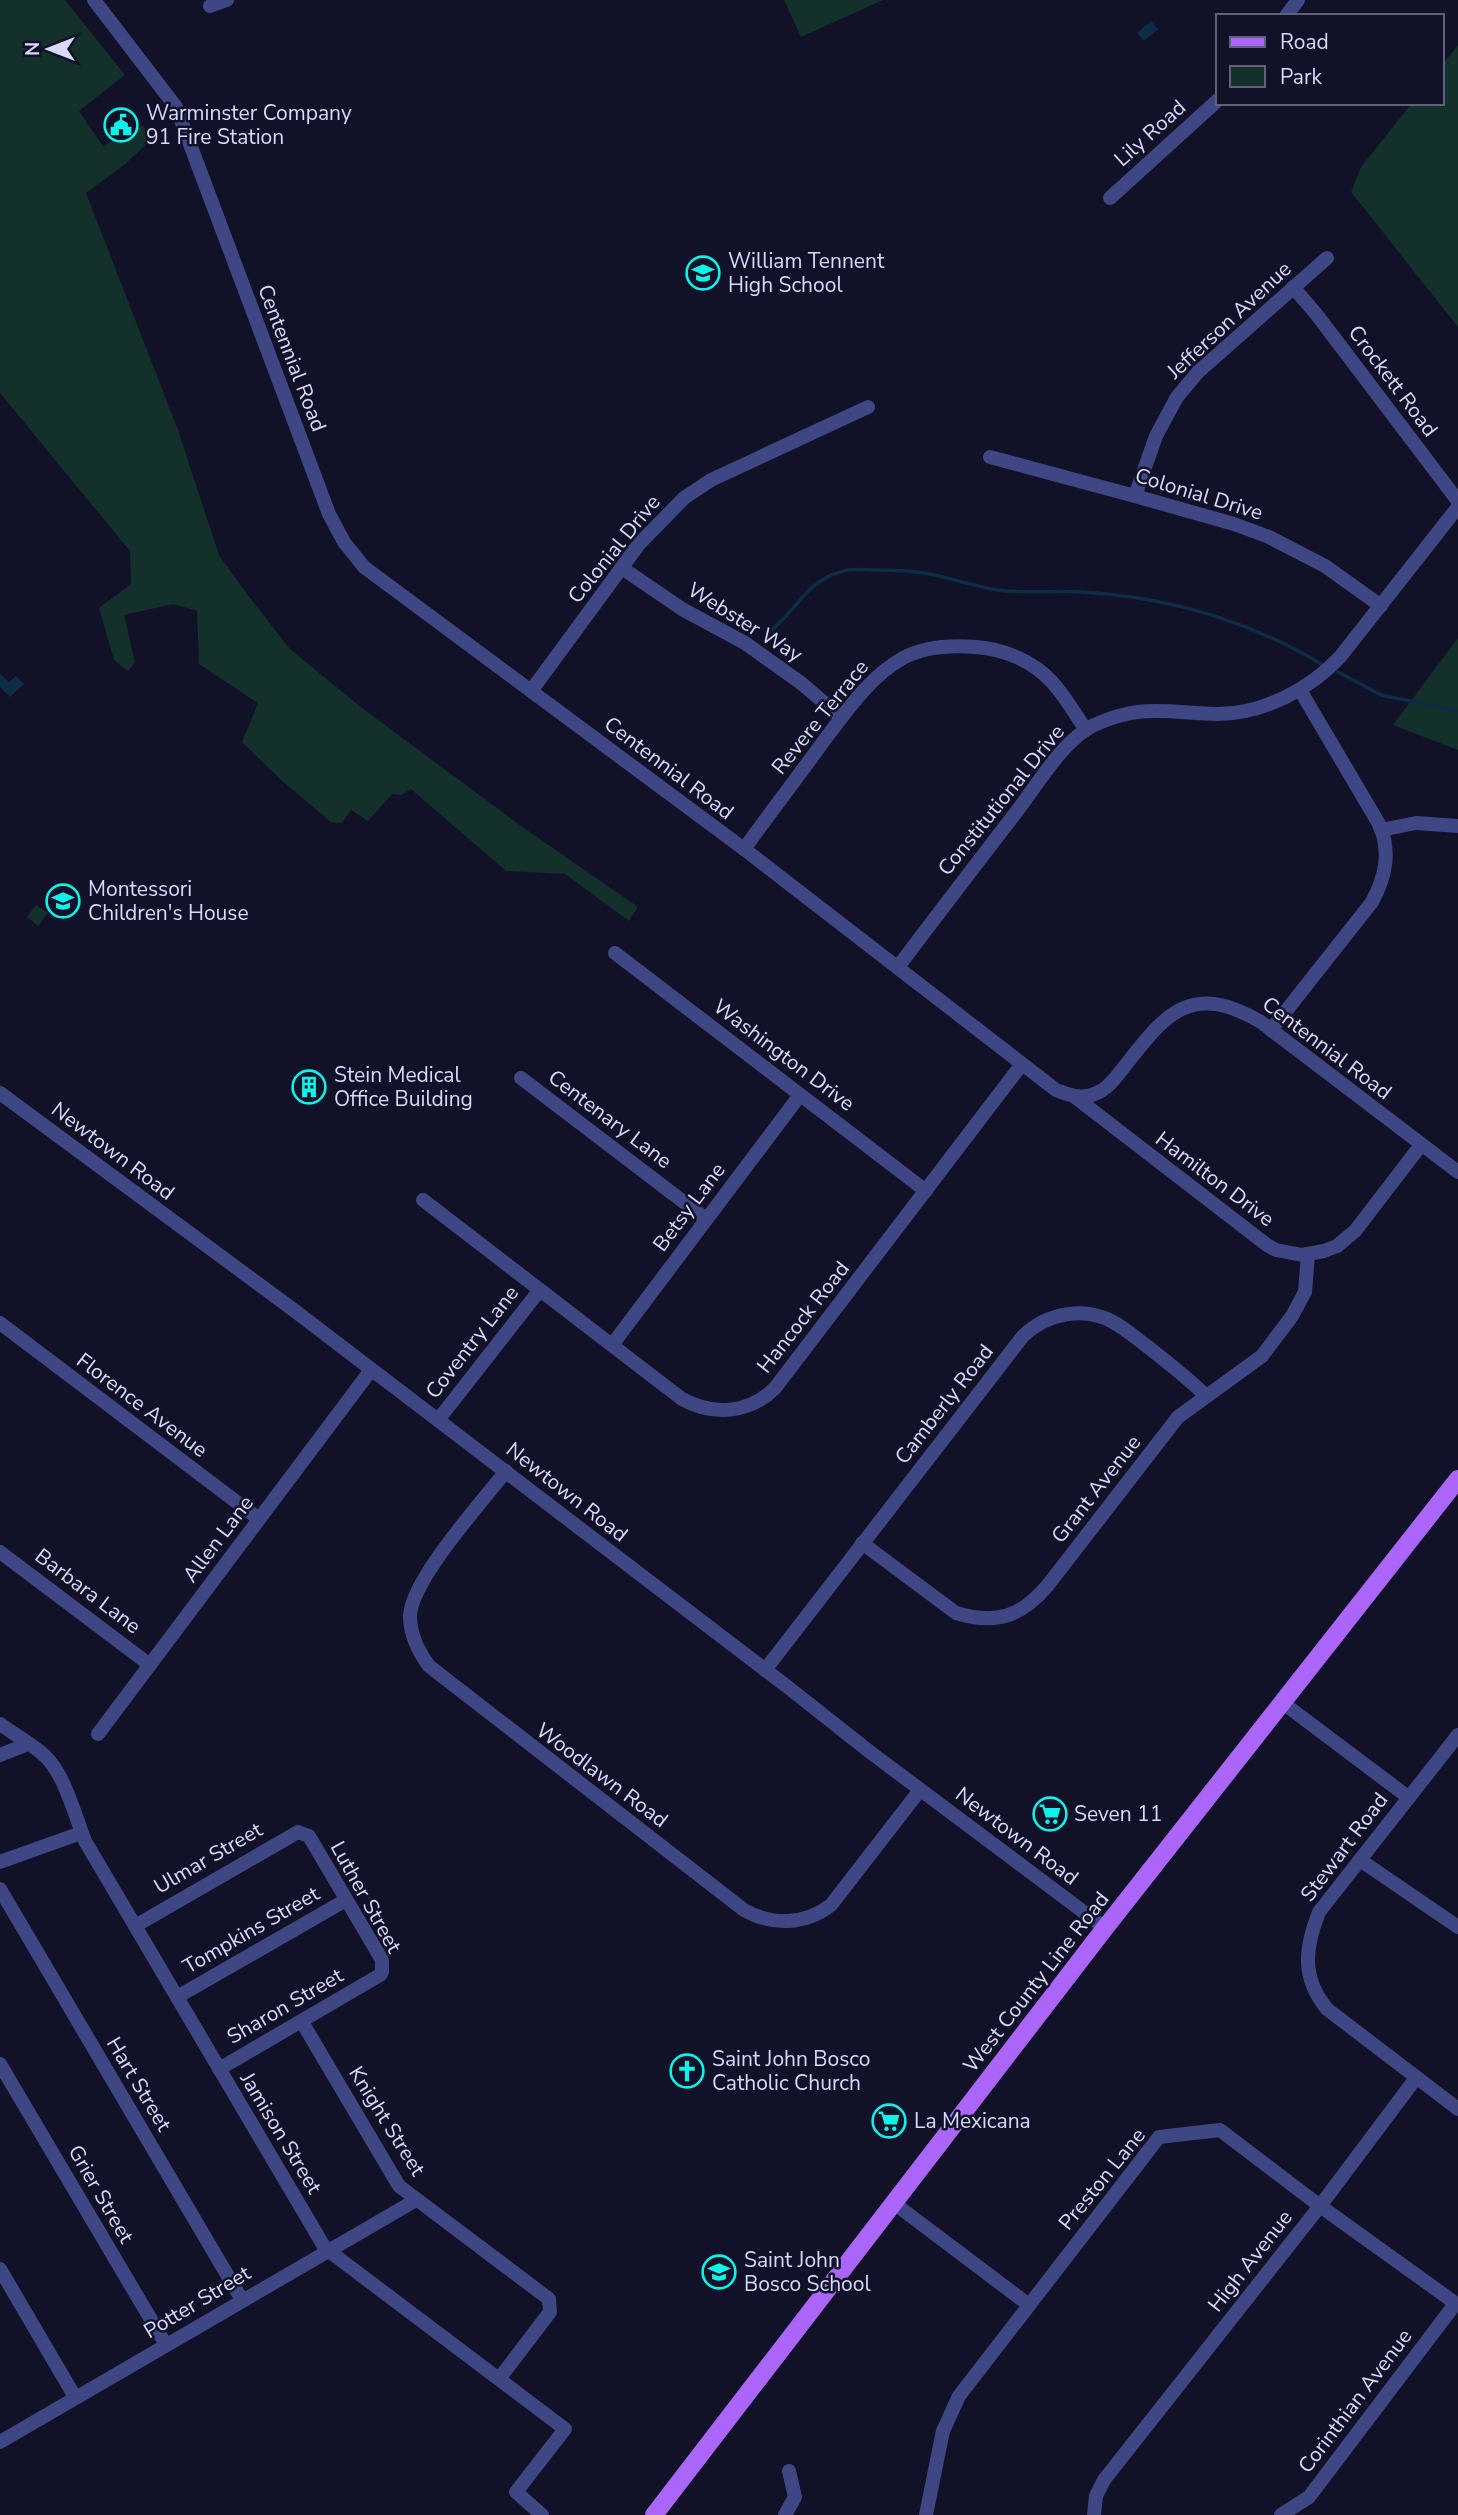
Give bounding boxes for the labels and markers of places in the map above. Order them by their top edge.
place label: Warminster Company 91 Fire Station [146,99,352,151]
public building icon: Warminster Company 91 Fire Station [102,106,140,144]
place label: William Tennent High School [728,247,885,299]
school or university icon: William Tennent High School [684,254,722,292]
place label: Montessori Children's House [88,875,249,927]
school or university icon: Montessori Children's House [44,882,82,920]
place label: Stein Medical Office Building [334,1061,473,1113]
building icon: Stein Medical Office Building [290,1068,328,1106]
supermarket icon: Seven 11 [1031,1795,1069,1833]
place label: Seven 11 [1074,1800,1162,1828]
place label: Saint John Bosco Catholic Church [712,2045,871,2097]
church icon: Saint John Bosco Catholic Church [668,2052,706,2090]
supermarket icon: La Mexicana [870,2102,908,2140]
place label: La Mexicana [914,2107,1031,2135]
place label: Saint John Bosco School [744,2246,871,2298]
school or university icon: Saint John Bosco School [700,2253,738,2291]

